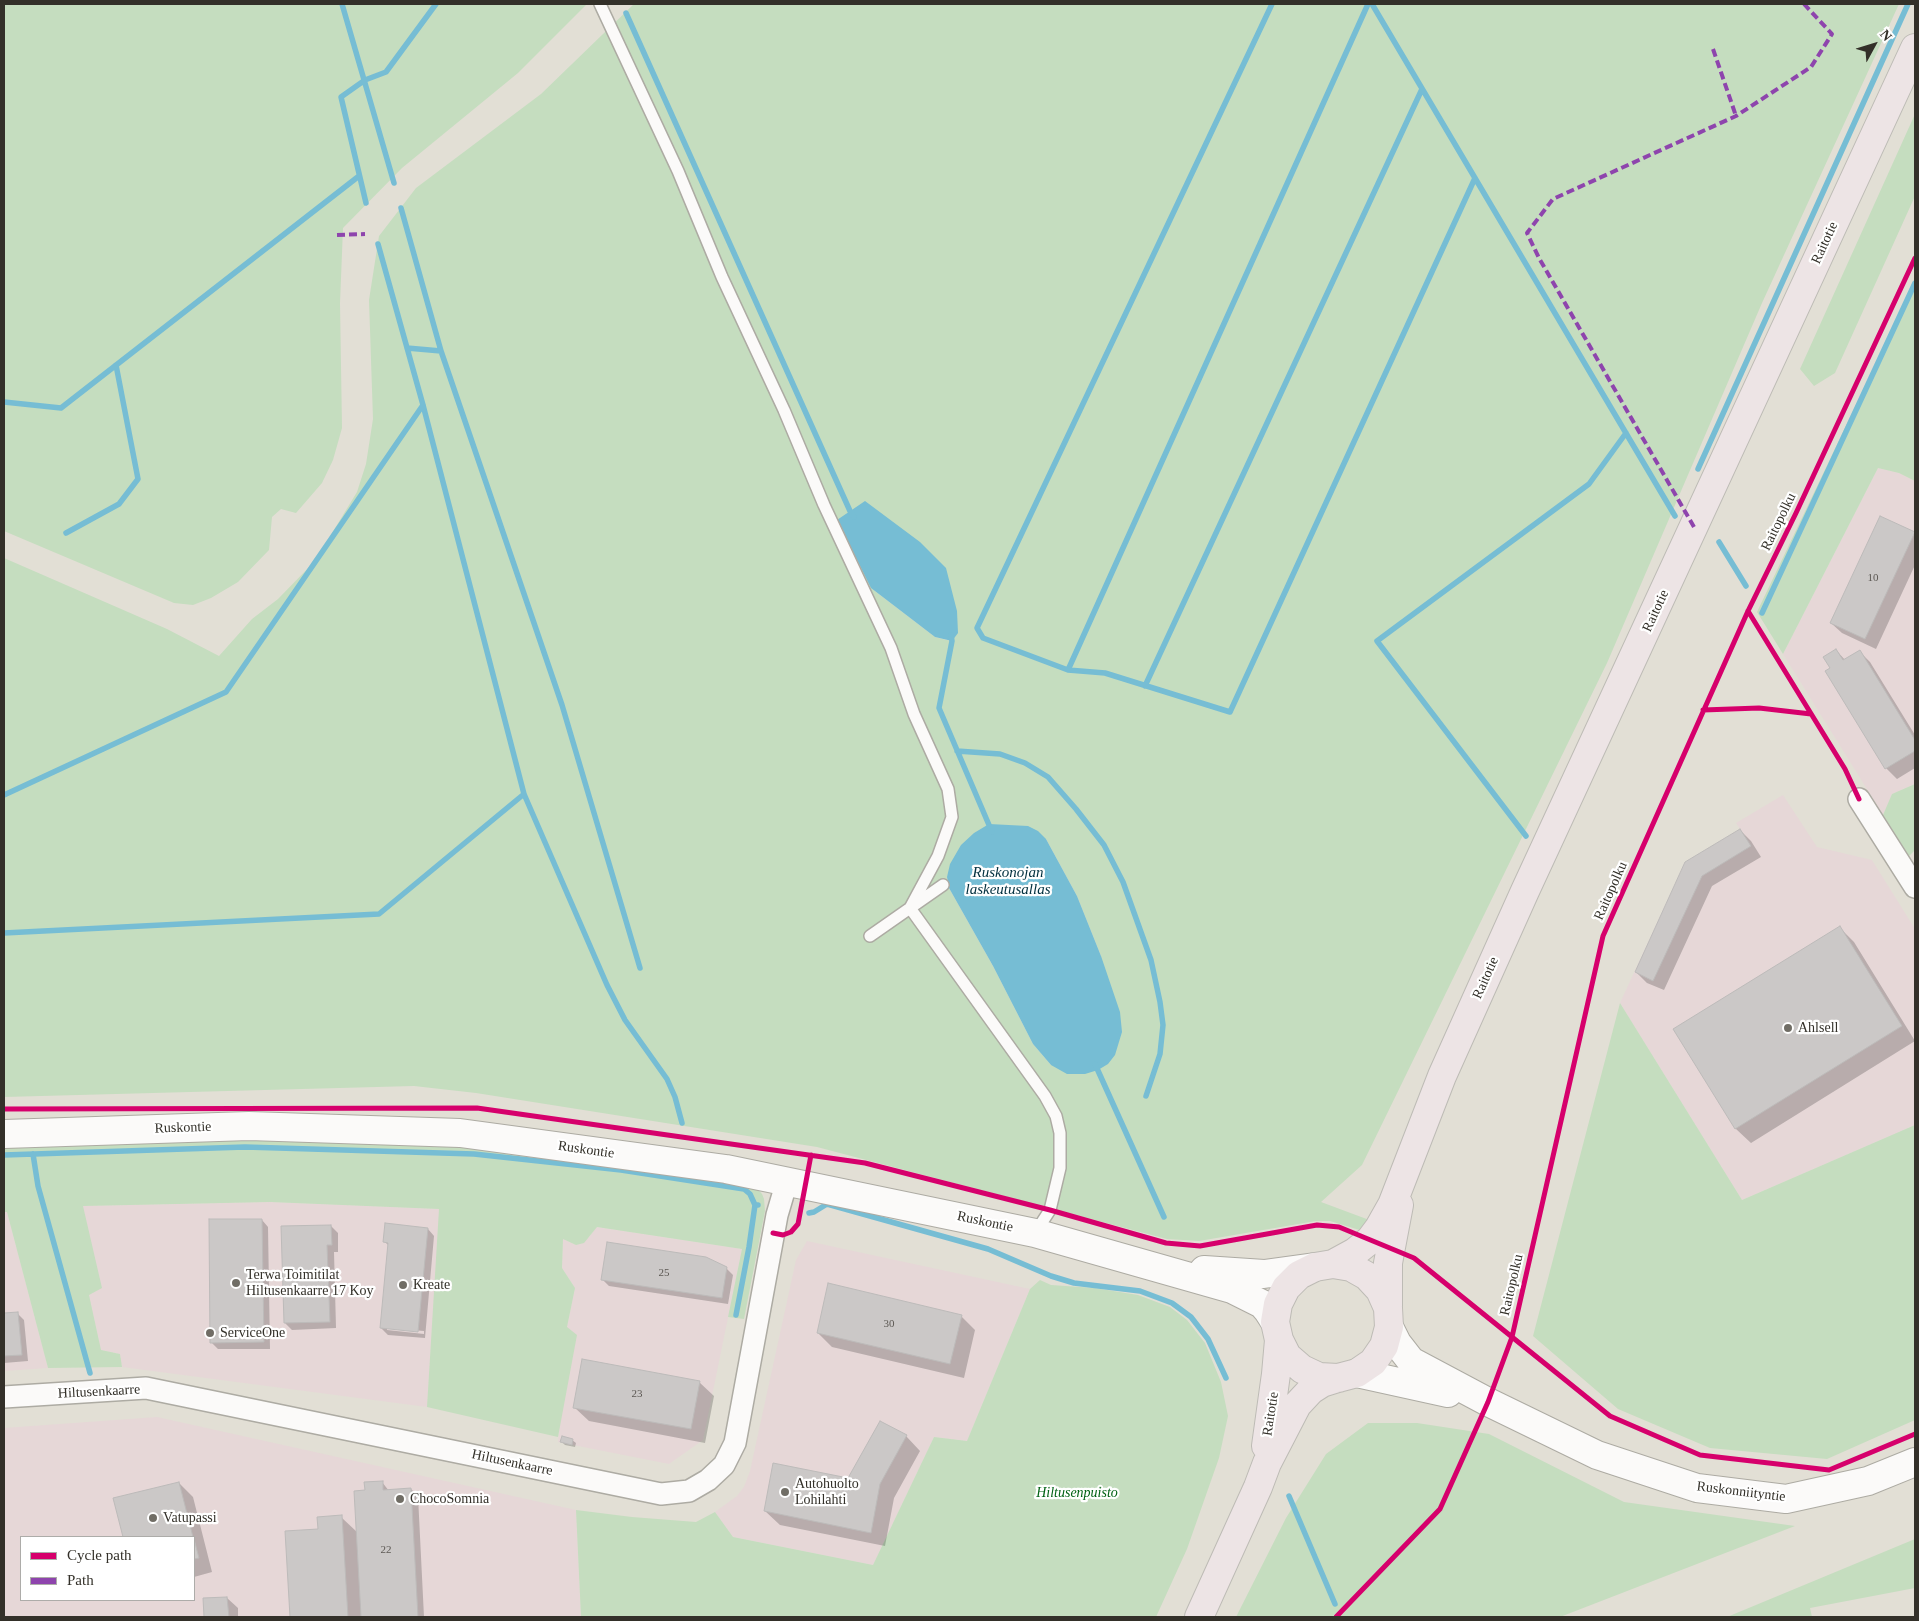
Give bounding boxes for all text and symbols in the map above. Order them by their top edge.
north arrow [1849,20,1899,70]
text: N [1877,27,1895,44]
street label: Raitotie [1808,219,1842,267]
street label: Raitopolku [1758,490,1800,554]
house number: 10 [1868,571,1879,585]
street label: Raitotie [1639,587,1673,635]
street label: Raitopolku [1591,859,1631,923]
water label: Ruskonojan laskeutusallas [966,864,1050,899]
street label: Raitotie [1469,954,1503,1002]
place label: Ahlsell [1798,1020,1838,1036]
marker: Ahlsell [1782,1022,1794,1034]
street label: Ruskontie [154,1119,212,1137]
street label: Ruskontie [557,1138,615,1162]
street label: Ruskontie [955,1208,1015,1236]
street label: Raitopolku [1497,1253,1527,1317]
house number: 25 [659,1266,670,1280]
place label: Terwa Toimitilat Hiltusenkaarre 17 Koy [246,1267,374,1300]
marker: Terwa Toimitilat Hiltusenkaarre 17 Koy [230,1277,242,1289]
place label: Kreate [413,1277,450,1293]
marker: Kreate [397,1279,409,1291]
house number: 30 [884,1317,894,1331]
place label: ServiceOne [220,1325,285,1341]
marker: ServiceOne [204,1327,216,1339]
street label: Hiltusenkaarre [57,1381,141,1403]
house number: 23 [632,1387,642,1401]
street label: Raitotie [1259,1391,1283,1437]
street label: Hiltusenkaarre [470,1446,554,1480]
place label: Autohuolto Lohilahti [795,1476,859,1508]
street label: Ruskonniityntie [1696,1478,1786,1506]
park label: Hiltusenpuisto [1036,1485,1118,1501]
marker: Autohuolto Lohilahti [779,1486,791,1498]
place label: ChocoSomnia [410,1491,489,1507]
marker: ChocoSomnia [394,1493,406,1505]
place label: Vatupassi [163,1510,217,1526]
marker: Vatupassi [147,1512,159,1524]
legend [20,1536,195,1601]
house number: 22 [381,1543,392,1557]
text: Cycle path [67,1547,132,1563]
text: Path [67,1572,94,1588]

